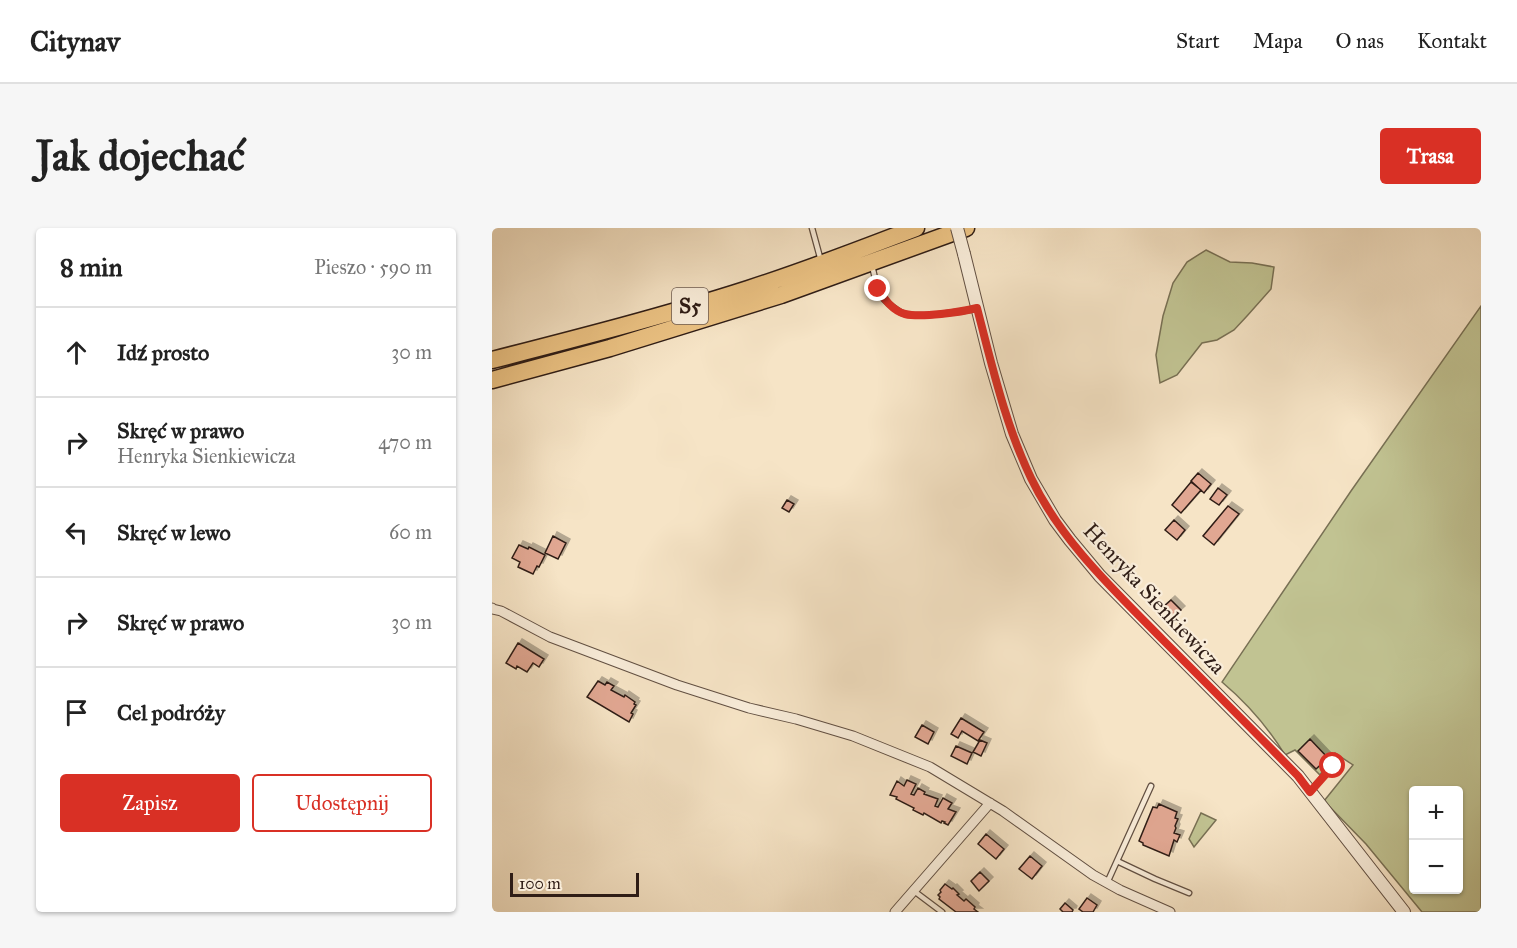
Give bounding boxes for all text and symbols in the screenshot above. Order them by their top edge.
text: Citynav [30,24,120,59]
text: Start [1176,28,1220,54]
text: Mapa [1253,28,1303,54]
text: O nas [1336,28,1384,54]
text: Kontakt [1417,28,1487,54]
button: Trasa [1380,128,1481,184]
text: Jak dojechać [36,130,245,182]
text: 8 min [60,251,123,283]
text: Pieszo · 590 m [314,255,432,279]
route end [864,275,890,301]
road number: S5 [672,288,708,324]
icon: ahead [60,336,93,369]
text: Idź prosto [117,339,209,366]
text: 30 m [391,340,432,364]
text: Skręć w prawo [117,417,244,444]
icon: right [60,426,93,459]
text: 470 m [378,430,432,454]
text: Henryka Sienkiewicza [117,444,296,468]
icon: left [60,516,93,549]
street label: Henryka Sienkiewicza [1078,517,1232,680]
text: Skręć w lewo [117,519,231,546]
text: 60 m [389,520,432,544]
icon: right [60,606,93,639]
text: Skręć w prawo [117,609,244,636]
text: 30 m [391,610,432,634]
icon: arrive [60,696,93,729]
text: Cel podróży [117,699,225,726]
route start [1319,752,1345,778]
button: Zapisz [60,774,240,832]
button: Udostępnij [252,774,432,832]
map controls [1409,786,1463,894]
button: + [1409,786,1463,840]
button: − [1409,840,1463,894]
scale bar [510,870,639,898]
text: 100 m [519,874,561,893]

